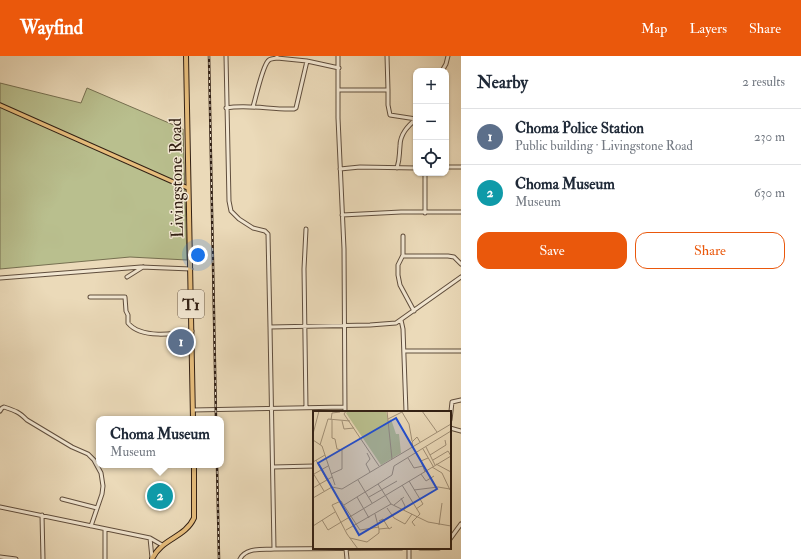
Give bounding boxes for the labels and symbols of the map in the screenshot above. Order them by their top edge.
street label: Livingstone Road [165,117,188,238]
your location [188,245,208,265]
road number: T1 [178,290,204,318]
pin: 1 [168,327,194,357]
inset map [313,411,451,549]
pin: 2 [147,481,173,511]

